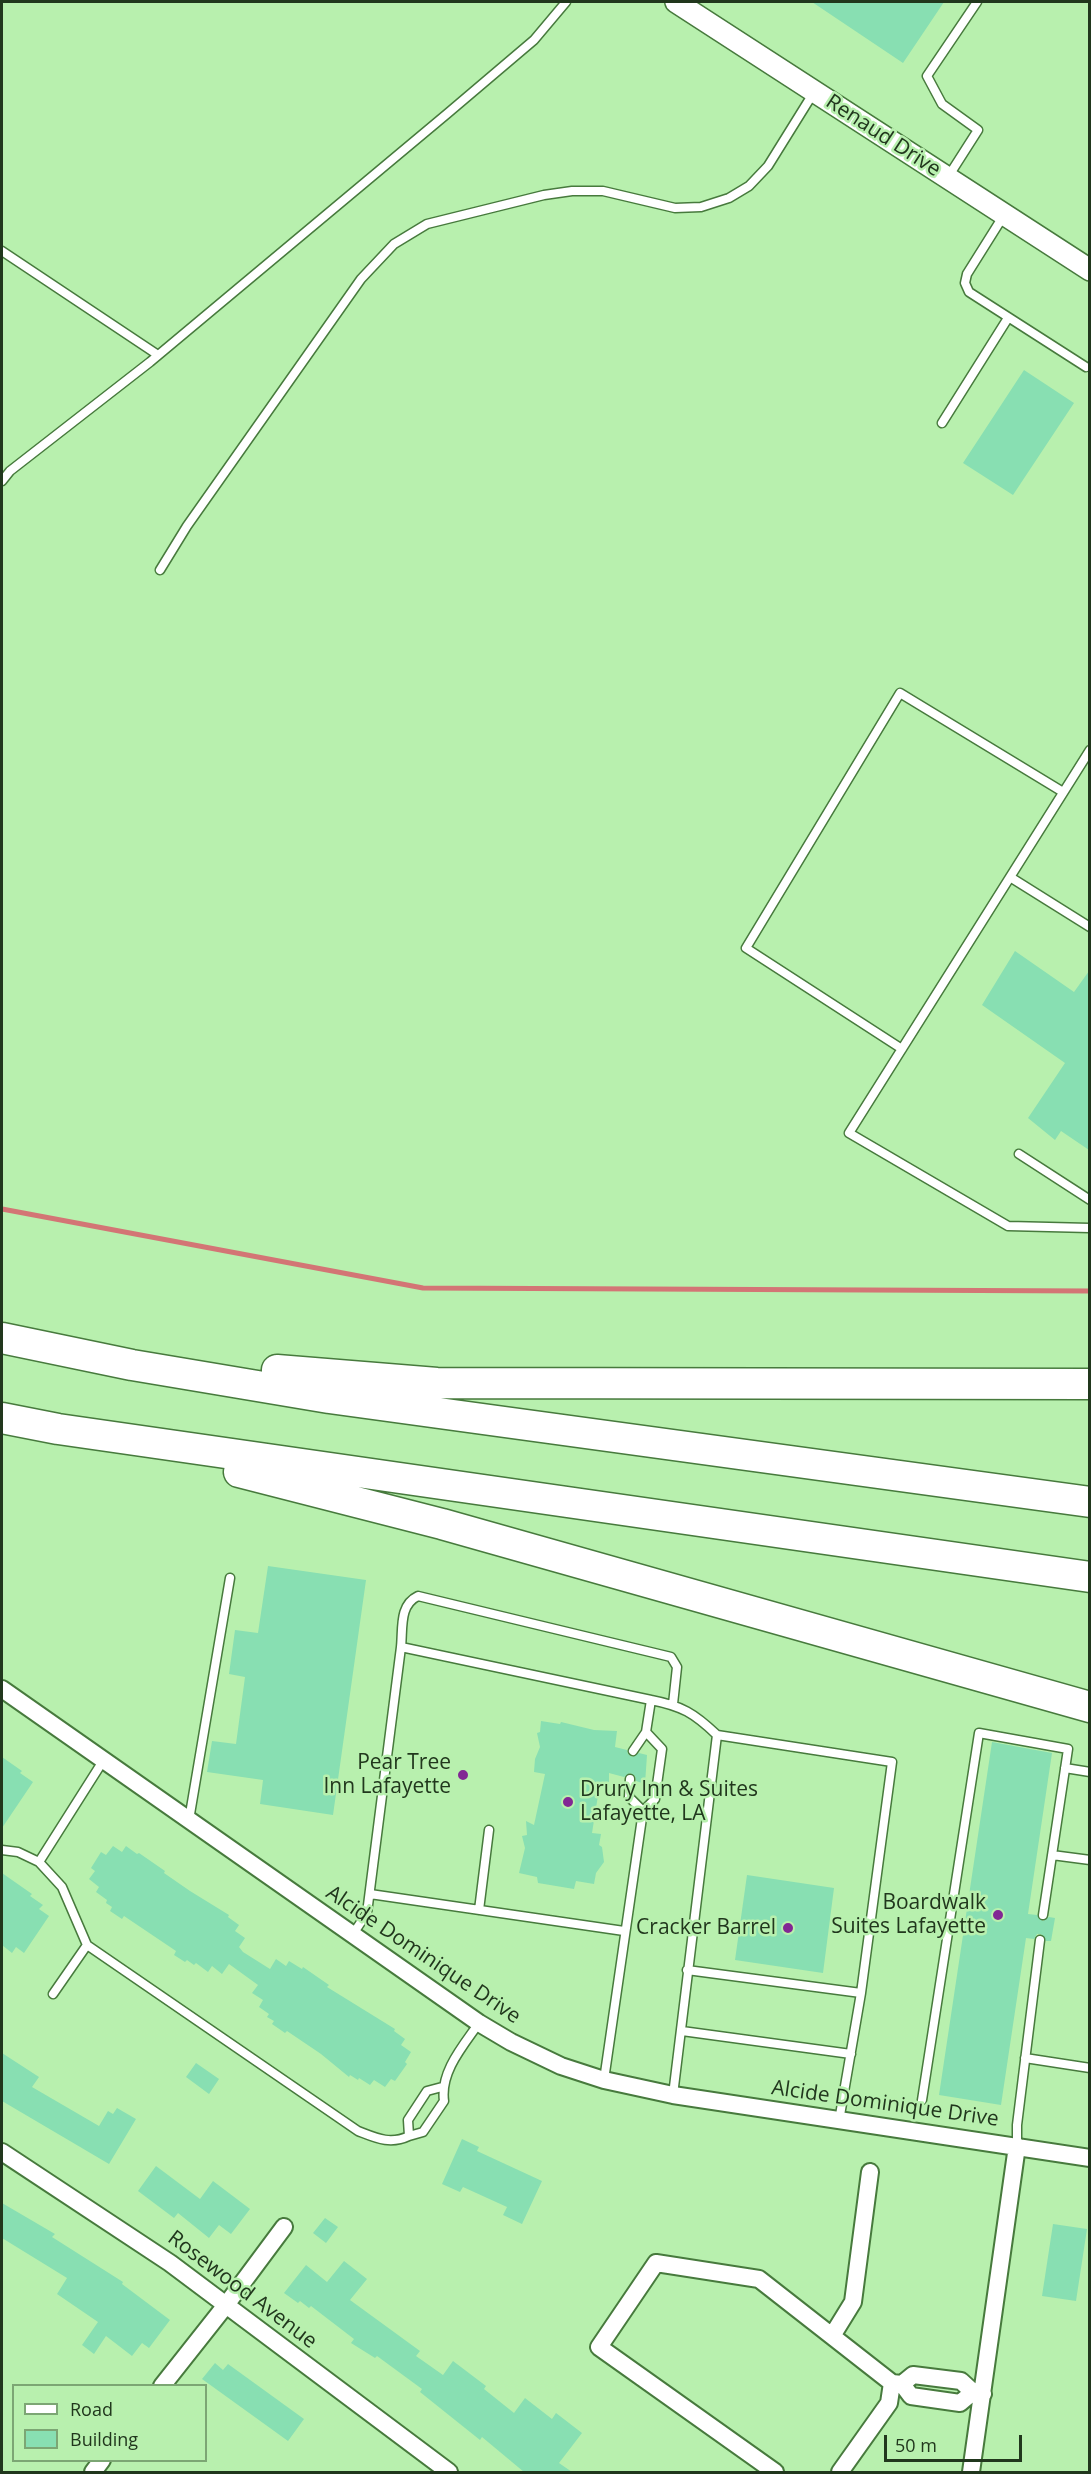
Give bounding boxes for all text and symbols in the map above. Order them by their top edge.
street label: Renaud Drive [821,90,945,182]
place label: Pear Tree Inn Lafayette [323,1750,451,1800]
marker: Pear Tree Inn Lafayette [456,1768,470,1782]
place label: Drury Inn & Suites Lafayette, LA [580,1777,758,1827]
marker: Drury Inn & Suites Lafayette, LA [561,1795,575,1809]
street label: Alcide Dominique Drive [321,1880,525,2030]
place label: Boardwalk Suites Lafayette [831,1890,986,1940]
marker: Boardwalk Suites Lafayette [991,1908,1005,1922]
place label: Cracker Barrel [636,1915,776,1941]
marker: Cracker Barrel [781,1921,795,1935]
street label: Alcide Dominique Drive [770,2076,1000,2132]
street label: Rosewood Avenue [162,2226,322,2354]
legend [12,2384,207,2462]
text: Road [70,2397,113,2421]
scale bar [887,2423,1025,2461]
text: Building [70,2427,138,2451]
text: 50 m [895,2433,937,2457]

